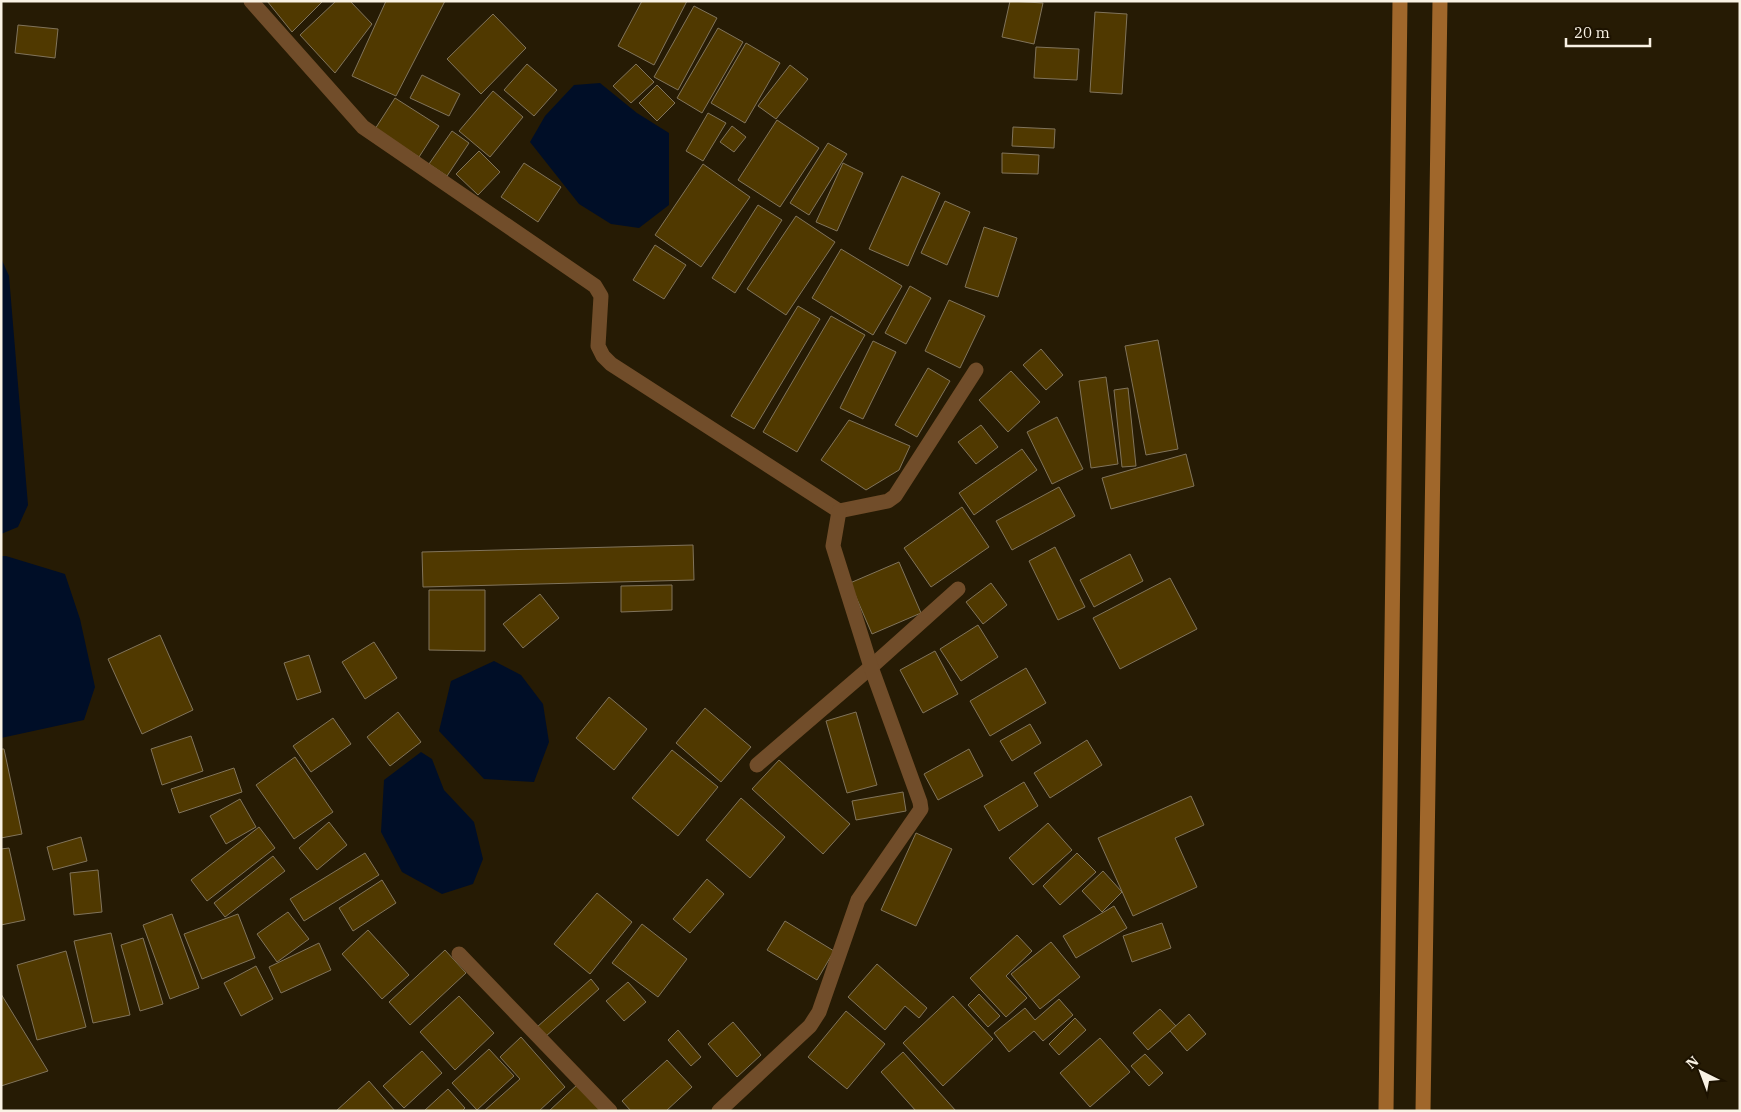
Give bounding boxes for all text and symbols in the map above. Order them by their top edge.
scale bar [1566,15,1650,47]
text: 20 m [1574,23,1610,42]
north arrow [1676,1047,1726,1097]
text: N [1682,1052,1702,1073]

